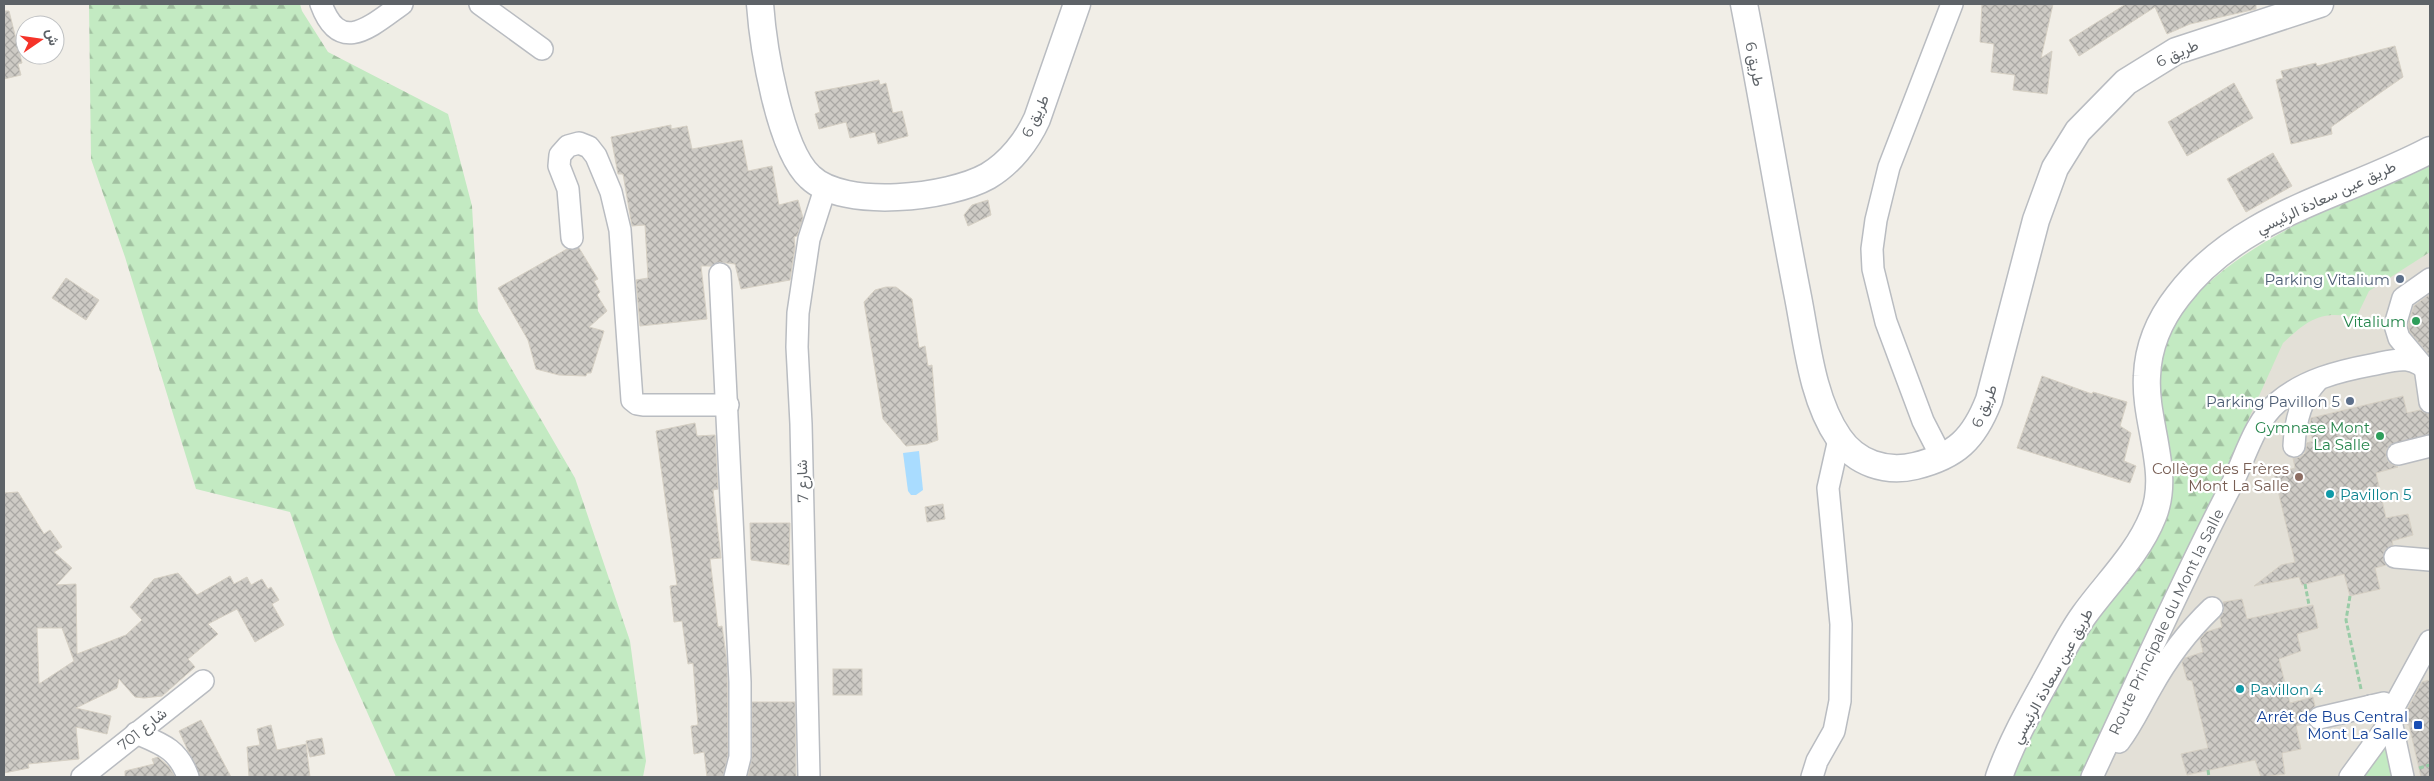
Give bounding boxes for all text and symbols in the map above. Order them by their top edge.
north arrow [15,15,65,65]
text: ش [42,27,63,47]
street label: طريق 6 [2153,35,2202,72]
street label: طريق 6 [1740,40,1769,88]
street label: طريق 6 [1017,91,1054,141]
street label: طريق عين سعادة الرئيسي [2253,156,2401,241]
place label: Parking Vitalium [2265,270,2390,289]
marker: Parking Vitalium [2394,273,2406,285]
place label: Vitalium [2343,312,2406,331]
marker: Vitalium [2410,315,2422,327]
street label: طريق 6 [1967,381,2002,431]
place label: Parking Pavillon 5 [2206,392,2340,411]
marker: Parking Pavillon 5 [2344,395,2356,407]
place label: Gymnase Mont La Salle [2255,418,2370,454]
marker: Gymnase Mont La Salle [2374,430,2386,442]
street label: شارع 7 [792,459,814,503]
place label: Collège des Frères Mont La Salle [2152,459,2289,495]
marker: Collège des Frères Mont La Salle [2293,471,2305,483]
place label: Pavillon 5 [2340,485,2411,504]
marker: Pavillon 5 [2324,488,2336,500]
street label: Route Principale du Mont la Salle [2104,505,2227,738]
street label: طريق عين سعادة الرئيسي [2007,605,2101,749]
place label: Pavillon 4 [2250,680,2323,699]
marker: Pavillon 4 [2234,683,2246,695]
street label: شارع 701 [113,703,172,756]
place label: Arrêt de Bus Central Mont La Salle [2257,707,2408,743]
marker: Arrêt de Bus Central Mont La Salle [2412,719,2424,731]

